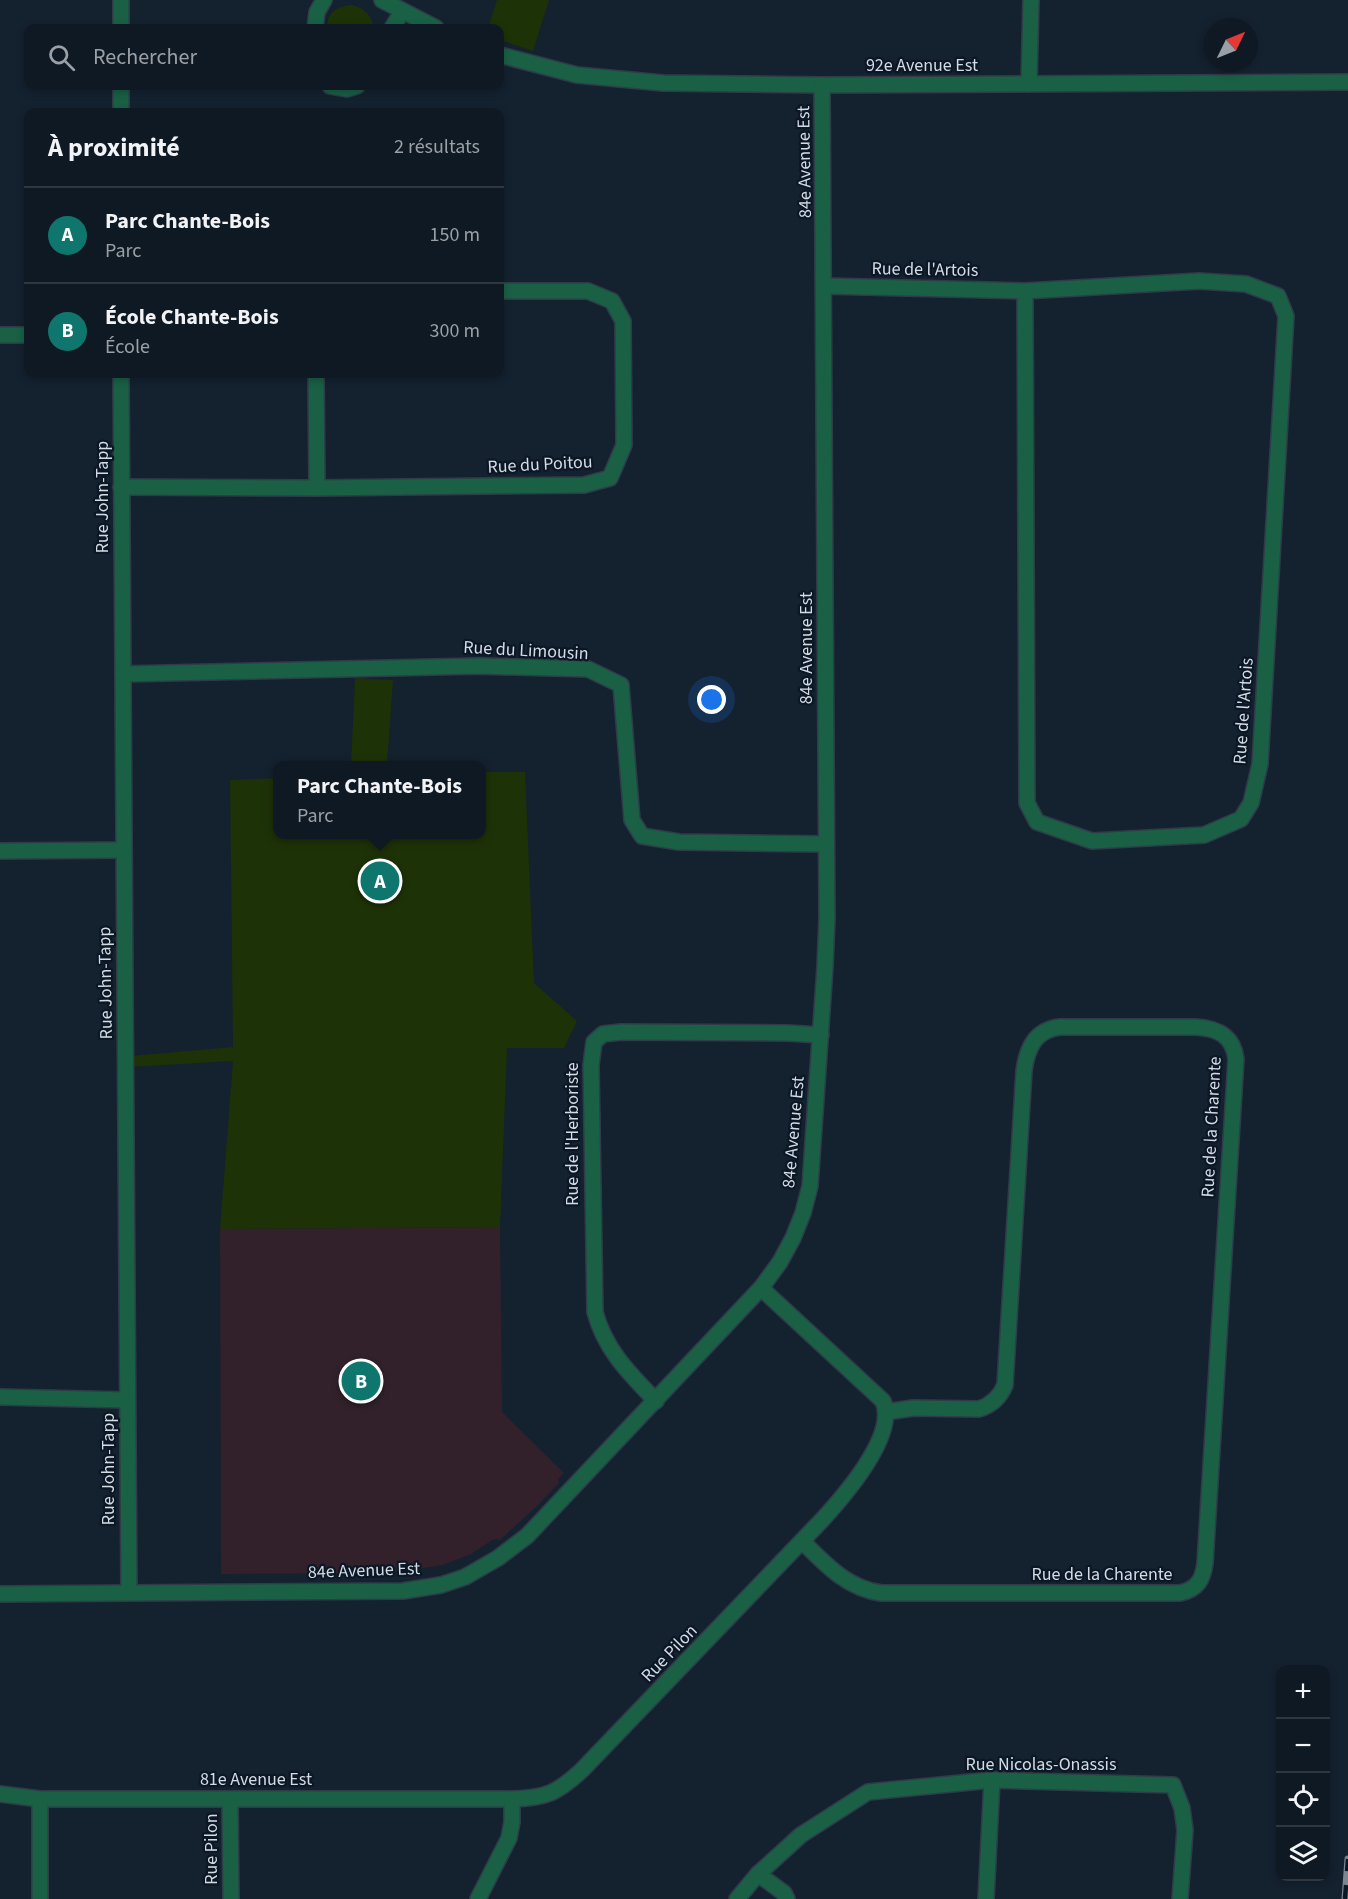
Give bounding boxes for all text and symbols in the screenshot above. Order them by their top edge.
north arrow [1204,18,1258,72]
search box [24,24,504,90]
icon: search [45,41,78,74]
text: Rechercher [93,41,197,73]
street label: 92e Avenue Est [866,53,978,78]
street label: 84e Avenue Est [791,106,818,218]
text: À proximité [48,129,180,166]
text: 2 résultats [394,133,480,161]
text: Parc Chante-Bois [105,205,270,237]
text: A [62,221,73,249]
text: 150 m [430,221,480,249]
text: Parc [105,237,141,265]
street label: Rue de l'Artois [871,256,979,283]
text: École Chante-Bois [105,301,279,333]
text: B [61,317,74,345]
text: 300 m [430,317,480,345]
text: École [105,333,150,361]
street label: Rue John-Tapp [90,441,115,553]
street label: Rue du Poitou [487,449,593,480]
street label: 84e Avenue Est [794,592,819,704]
street label: Rue du Limousin [463,635,589,666]
street label: Rue de l'Artois [1227,657,1260,765]
your location [697,685,726,714]
popup [273,761,486,839]
text: Parc Chante-Bois [297,770,462,802]
text: Parc [297,802,333,830]
pin: A [360,858,400,904]
street label: Rue John-Tapp [92,926,119,1040]
street label: Rue de la Charente [1195,1056,1228,1198]
street label: Rue de l'Herboriste [560,1062,585,1206]
street label: 84e Avenue Est [776,1075,811,1189]
pin: B [342,1358,380,1404]
street label: Rue John-Tapp [96,1413,121,1525]
street label: 84e Avenue Est [307,1556,421,1585]
street label: Rue de la Charente [1031,1562,1173,1587]
street label: Rue Pilon [636,1619,703,1688]
map controls [1276,1665,1330,1881]
button: + [1276,1665,1330,1719]
button: − [1276,1719,1330,1773]
street label: Rue Nicolas-Onassis [965,1752,1117,1777]
street label: 81e Avenue Est [200,1767,312,1792]
button: locate [1276,1773,1330,1827]
street label: Rue Pilon [199,1813,224,1885]
button: layers [1276,1827,1330,1881]

